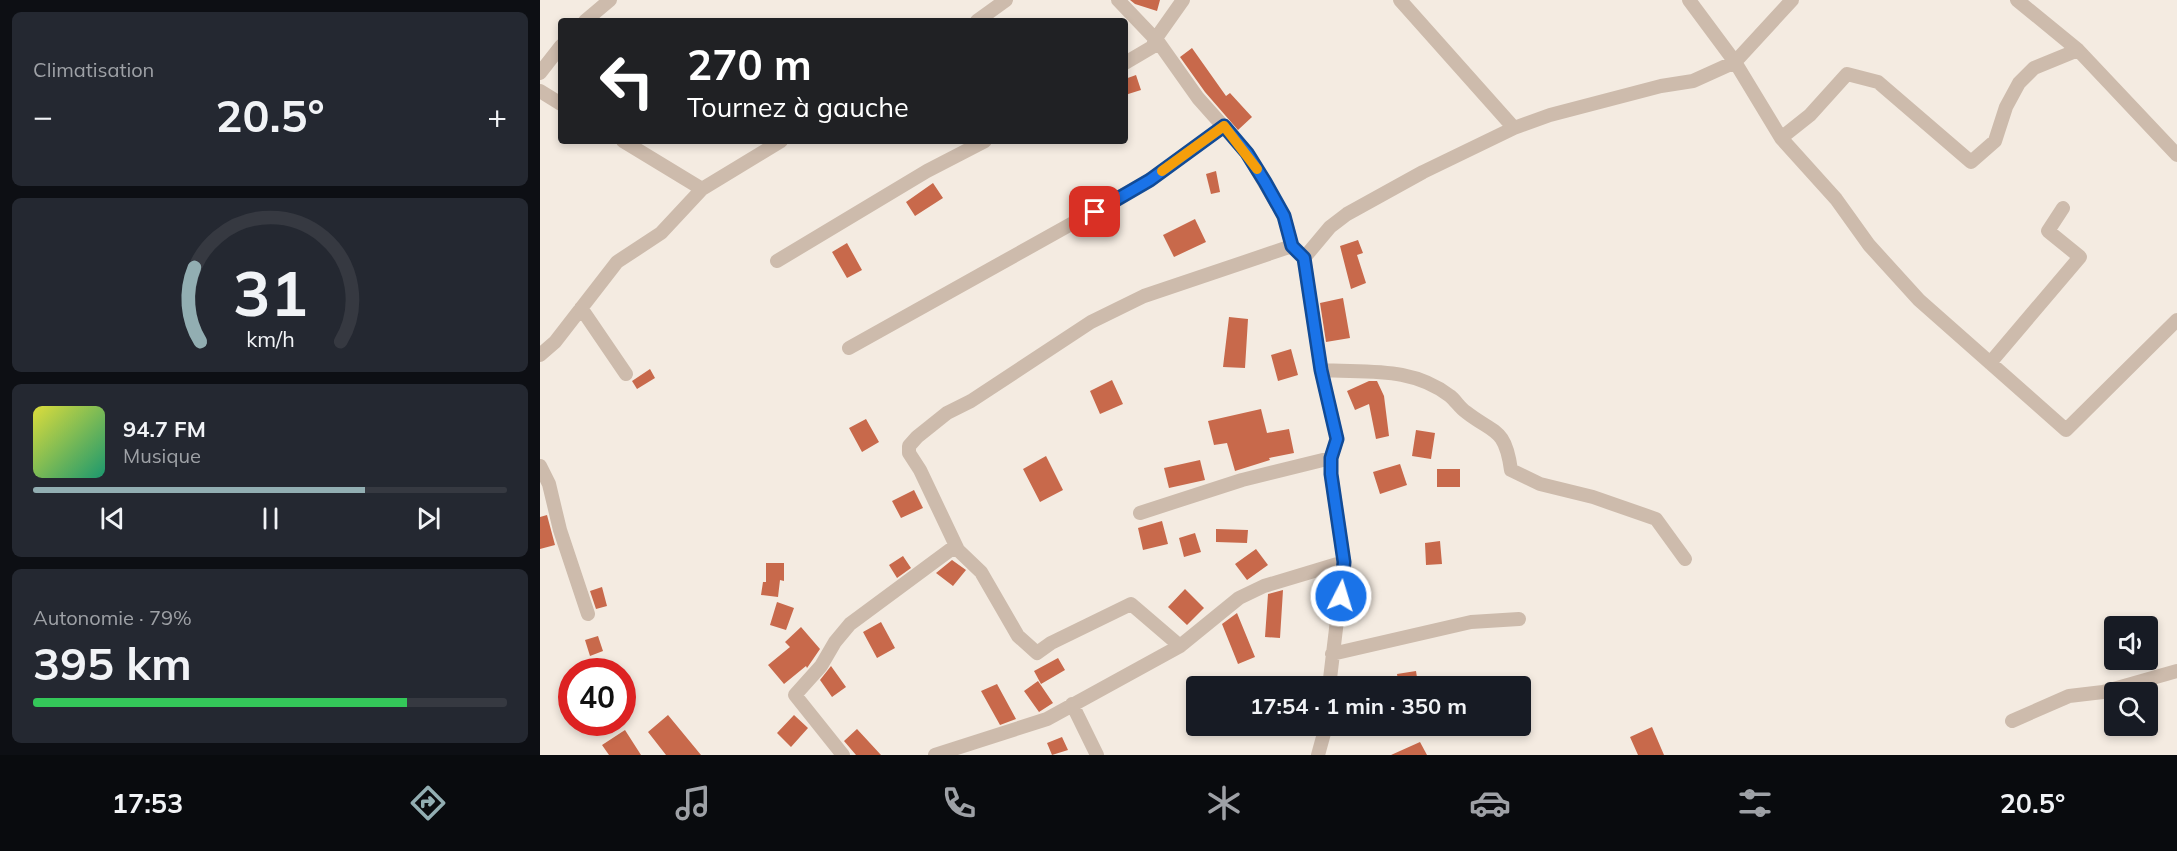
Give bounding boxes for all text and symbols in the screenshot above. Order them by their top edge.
text: 270 m [687,38,812,91]
icon: left [588,42,666,120]
text: Climatisation [33,57,154,82]
text: 20.5° [215,87,325,143]
text: Tournez à gauche [687,90,909,124]
text: − [33,95,53,136]
text: + [487,95,507,136]
pin [1069,186,1120,237]
icon: arrive [1078,195,1111,228]
text: 31 [233,253,307,332]
text: km/h [246,325,294,352]
text: 94.7 FM [123,415,206,443]
text: Musique [123,443,201,468]
icon: previous [96,502,129,535]
icon: pause [254,502,287,535]
icon: next [412,502,445,535]
position arrow [1309,564,1373,628]
text: Autonomie · 79% [33,605,192,630]
map controls [2104,616,2158,736]
button: sound [2104,616,2158,670]
text: 395 km [33,635,192,691]
speed limit sign: 40 [558,658,636,736]
button: search [2104,682,2158,736]
text: 17:54 · 1 min · 350 m [1250,692,1467,720]
icon: directions [407,782,449,824]
icon: music [672,782,714,824]
icon: phone [938,782,980,824]
icon: climate [1203,782,1245,824]
icon: car [1469,782,1511,824]
icon: filters [1734,782,1776,824]
text: 17:53 [112,786,183,820]
text: 20.5° [2000,786,2065,820]

